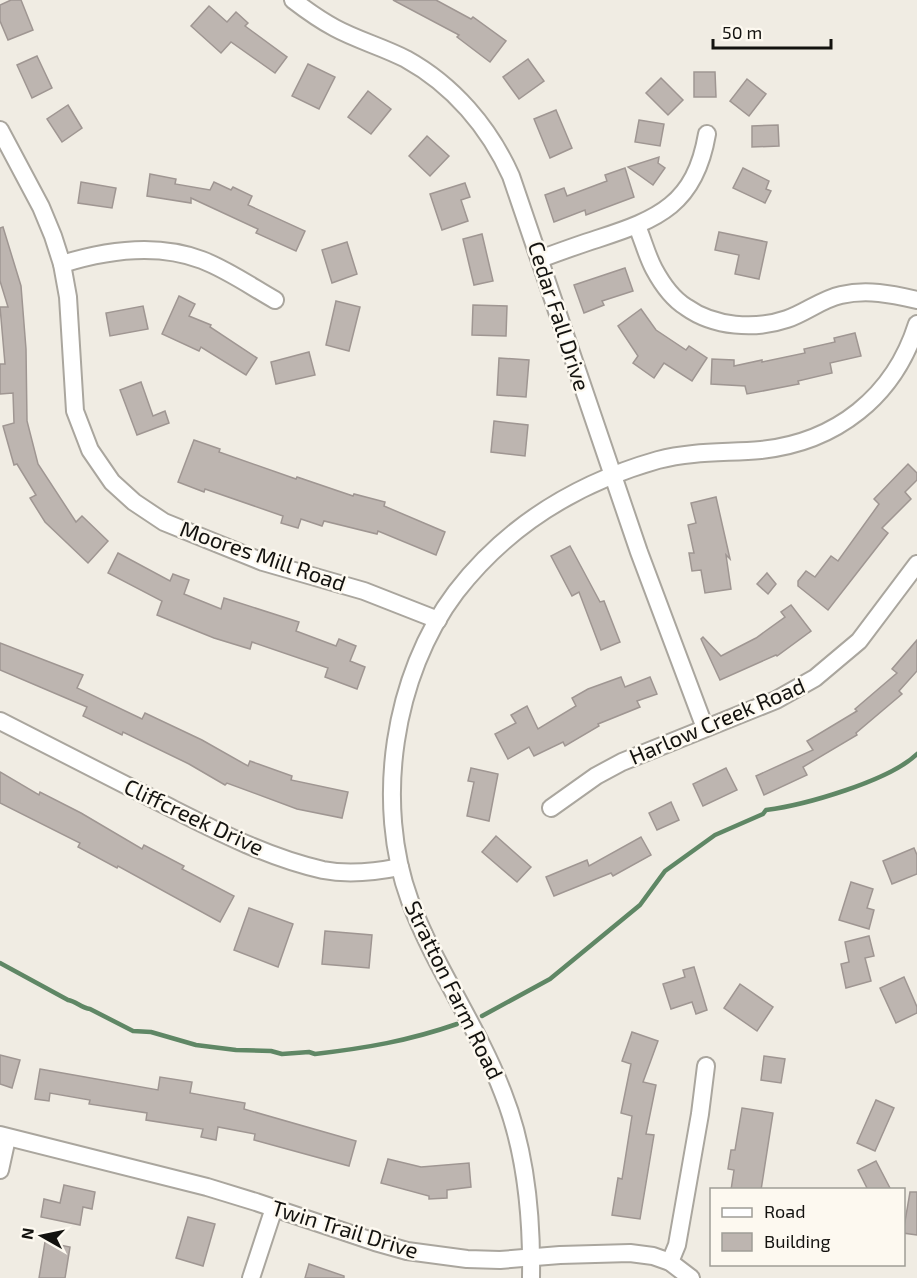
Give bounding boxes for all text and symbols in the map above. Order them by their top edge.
scale bar [713,12,832,50]
text: 50 m [722,21,762,43]
street label: Cedar Fall Drive [524,238,596,394]
street label: Moores Mill Road [177,515,350,596]
street label: Harlow Creek Road [625,671,808,769]
street label: Cliffcreek Drive [120,772,268,860]
street label: Stratton Farm Road [400,896,509,1083]
legend [710,1188,905,1266]
street label: Twin Trail Drive [269,1193,422,1263]
text: Road [764,1200,805,1222]
north arrow [12,1206,72,1266]
text: N [16,1226,37,1241]
text: Building [764,1230,831,1252]

